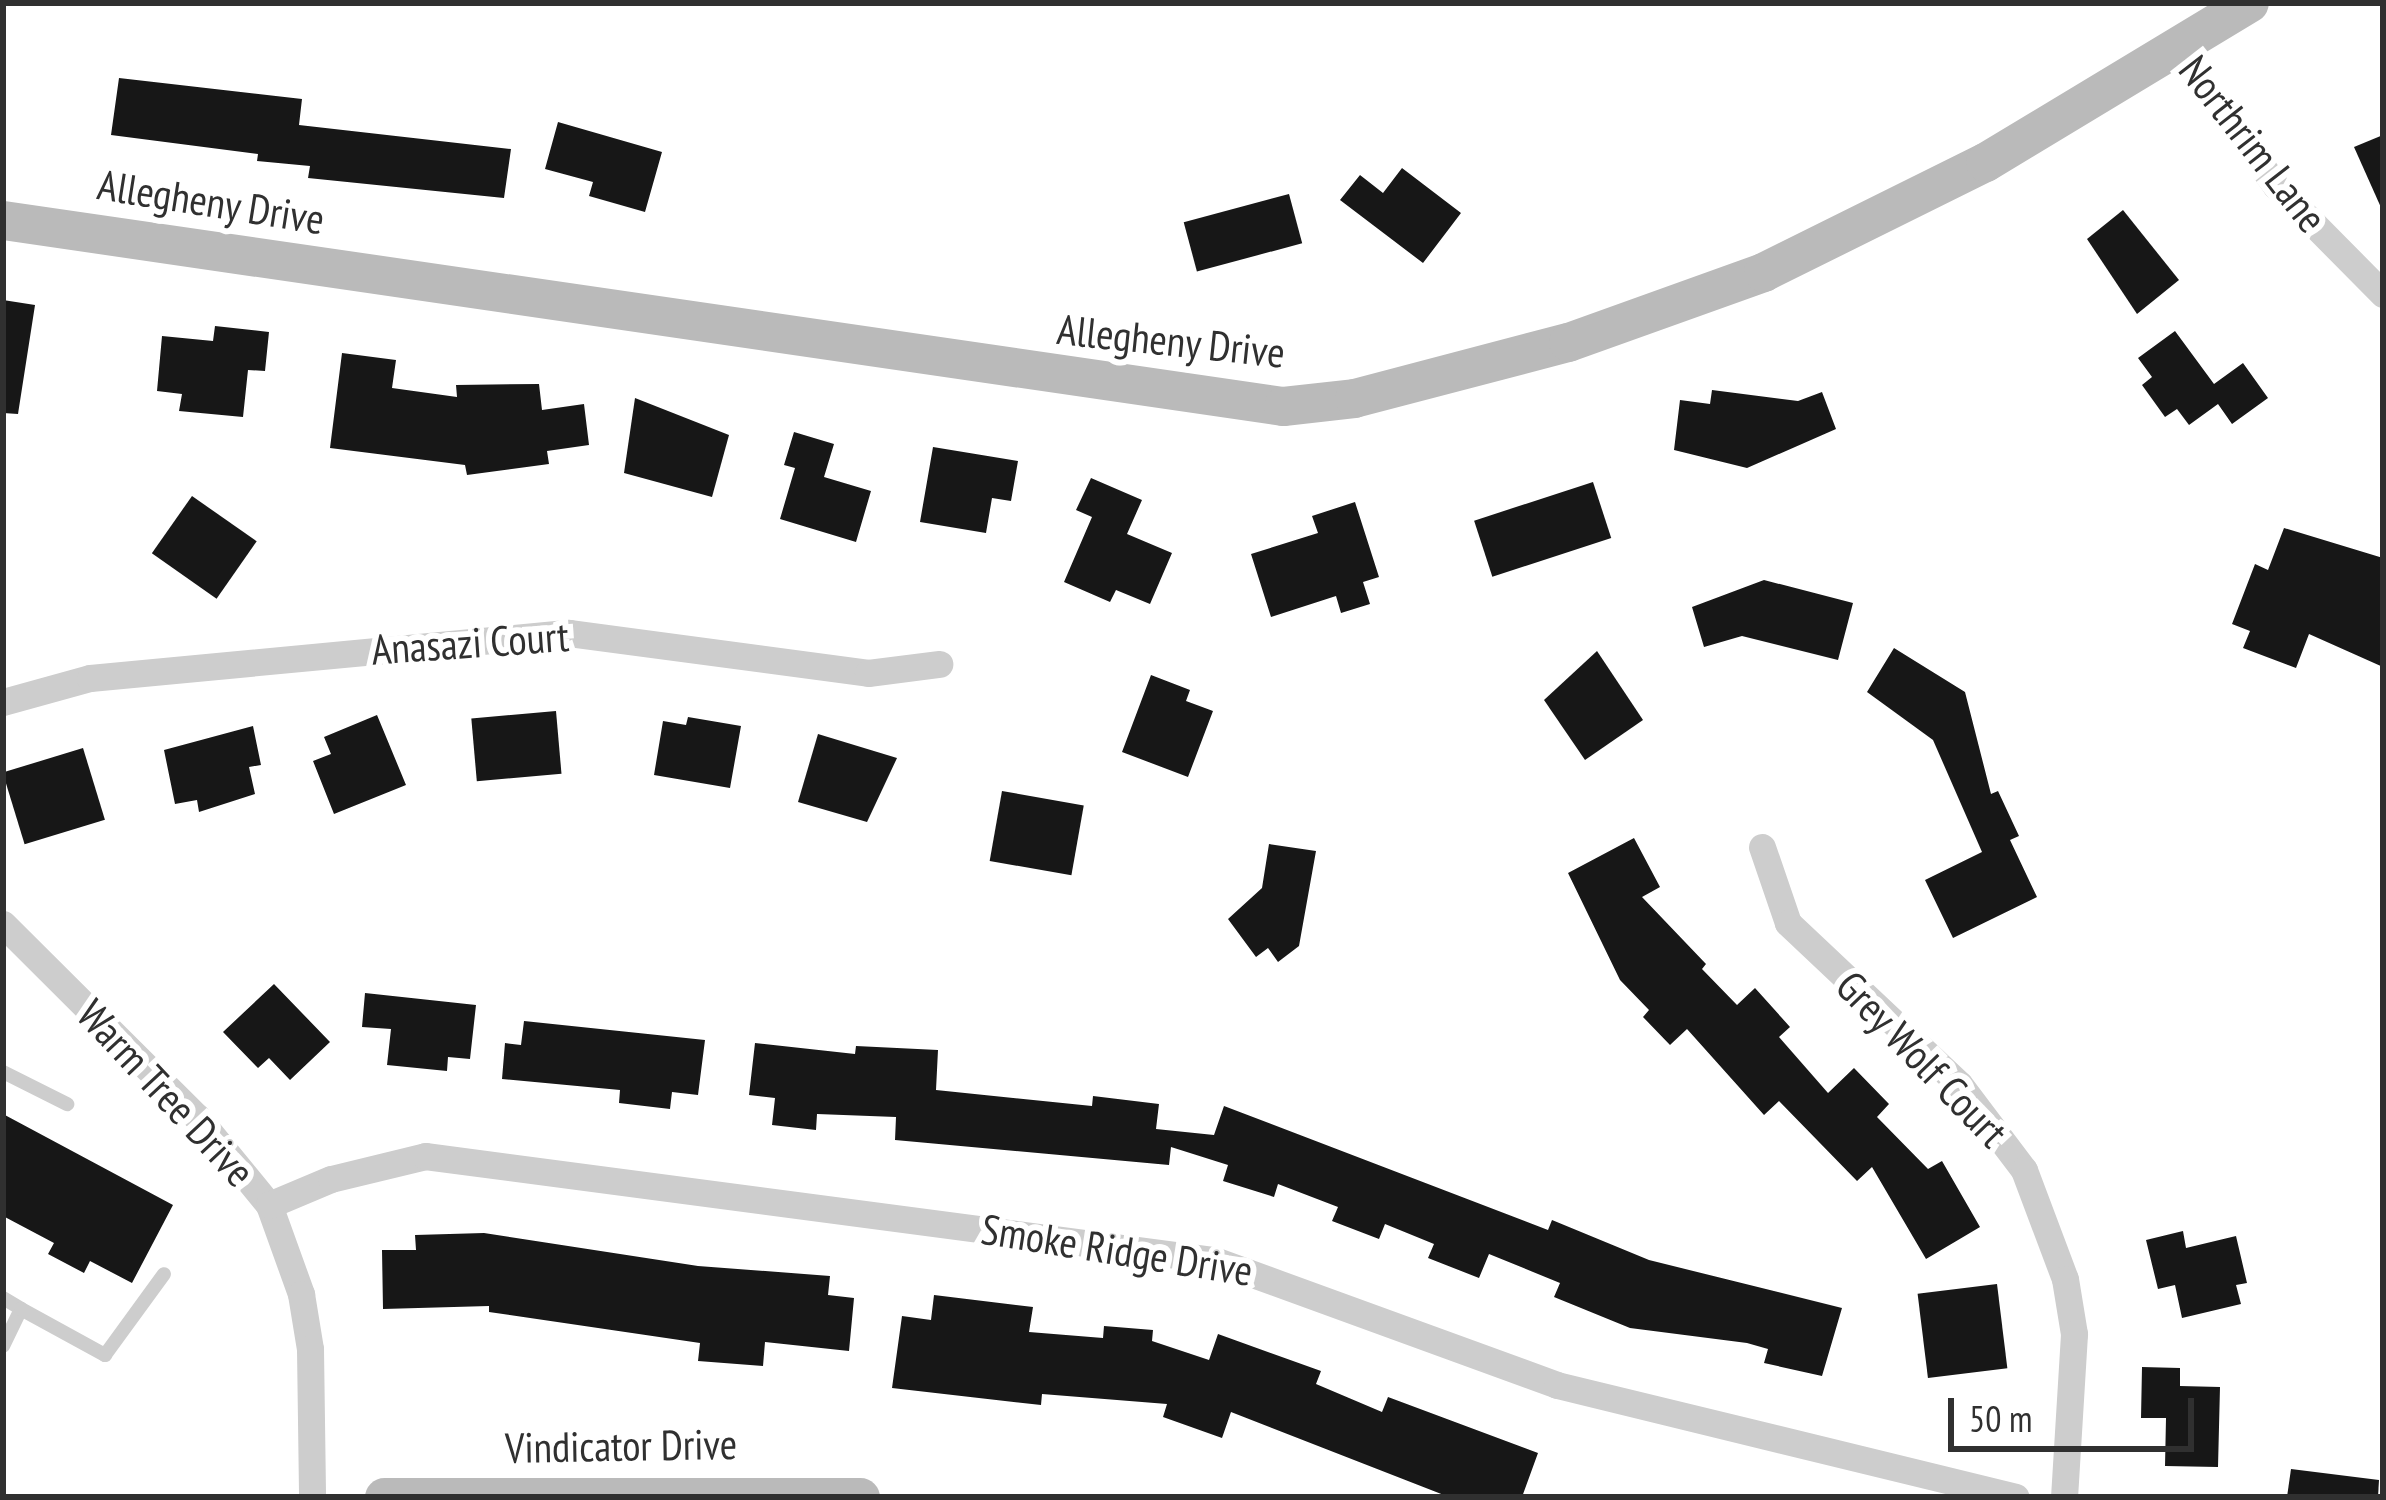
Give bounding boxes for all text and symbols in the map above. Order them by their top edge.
street label: Northrim Lane [2169,46,2337,242]
street label: Allegheny Drive [94,159,328,245]
street label: Allegheny Drive [1054,304,1288,378]
street label: Anasazi Court [370,611,570,675]
street label: Grey Wolf Court [1825,960,2019,1158]
street label: Warm Tree Drive [67,989,265,1197]
street label: Smoke Ridge Drive [978,1204,1256,1296]
scale bar [1954,1374,2200,1448]
text: 50 m [1969,1395,2032,1442]
street label: Vindicator Drive [505,1419,737,1473]

